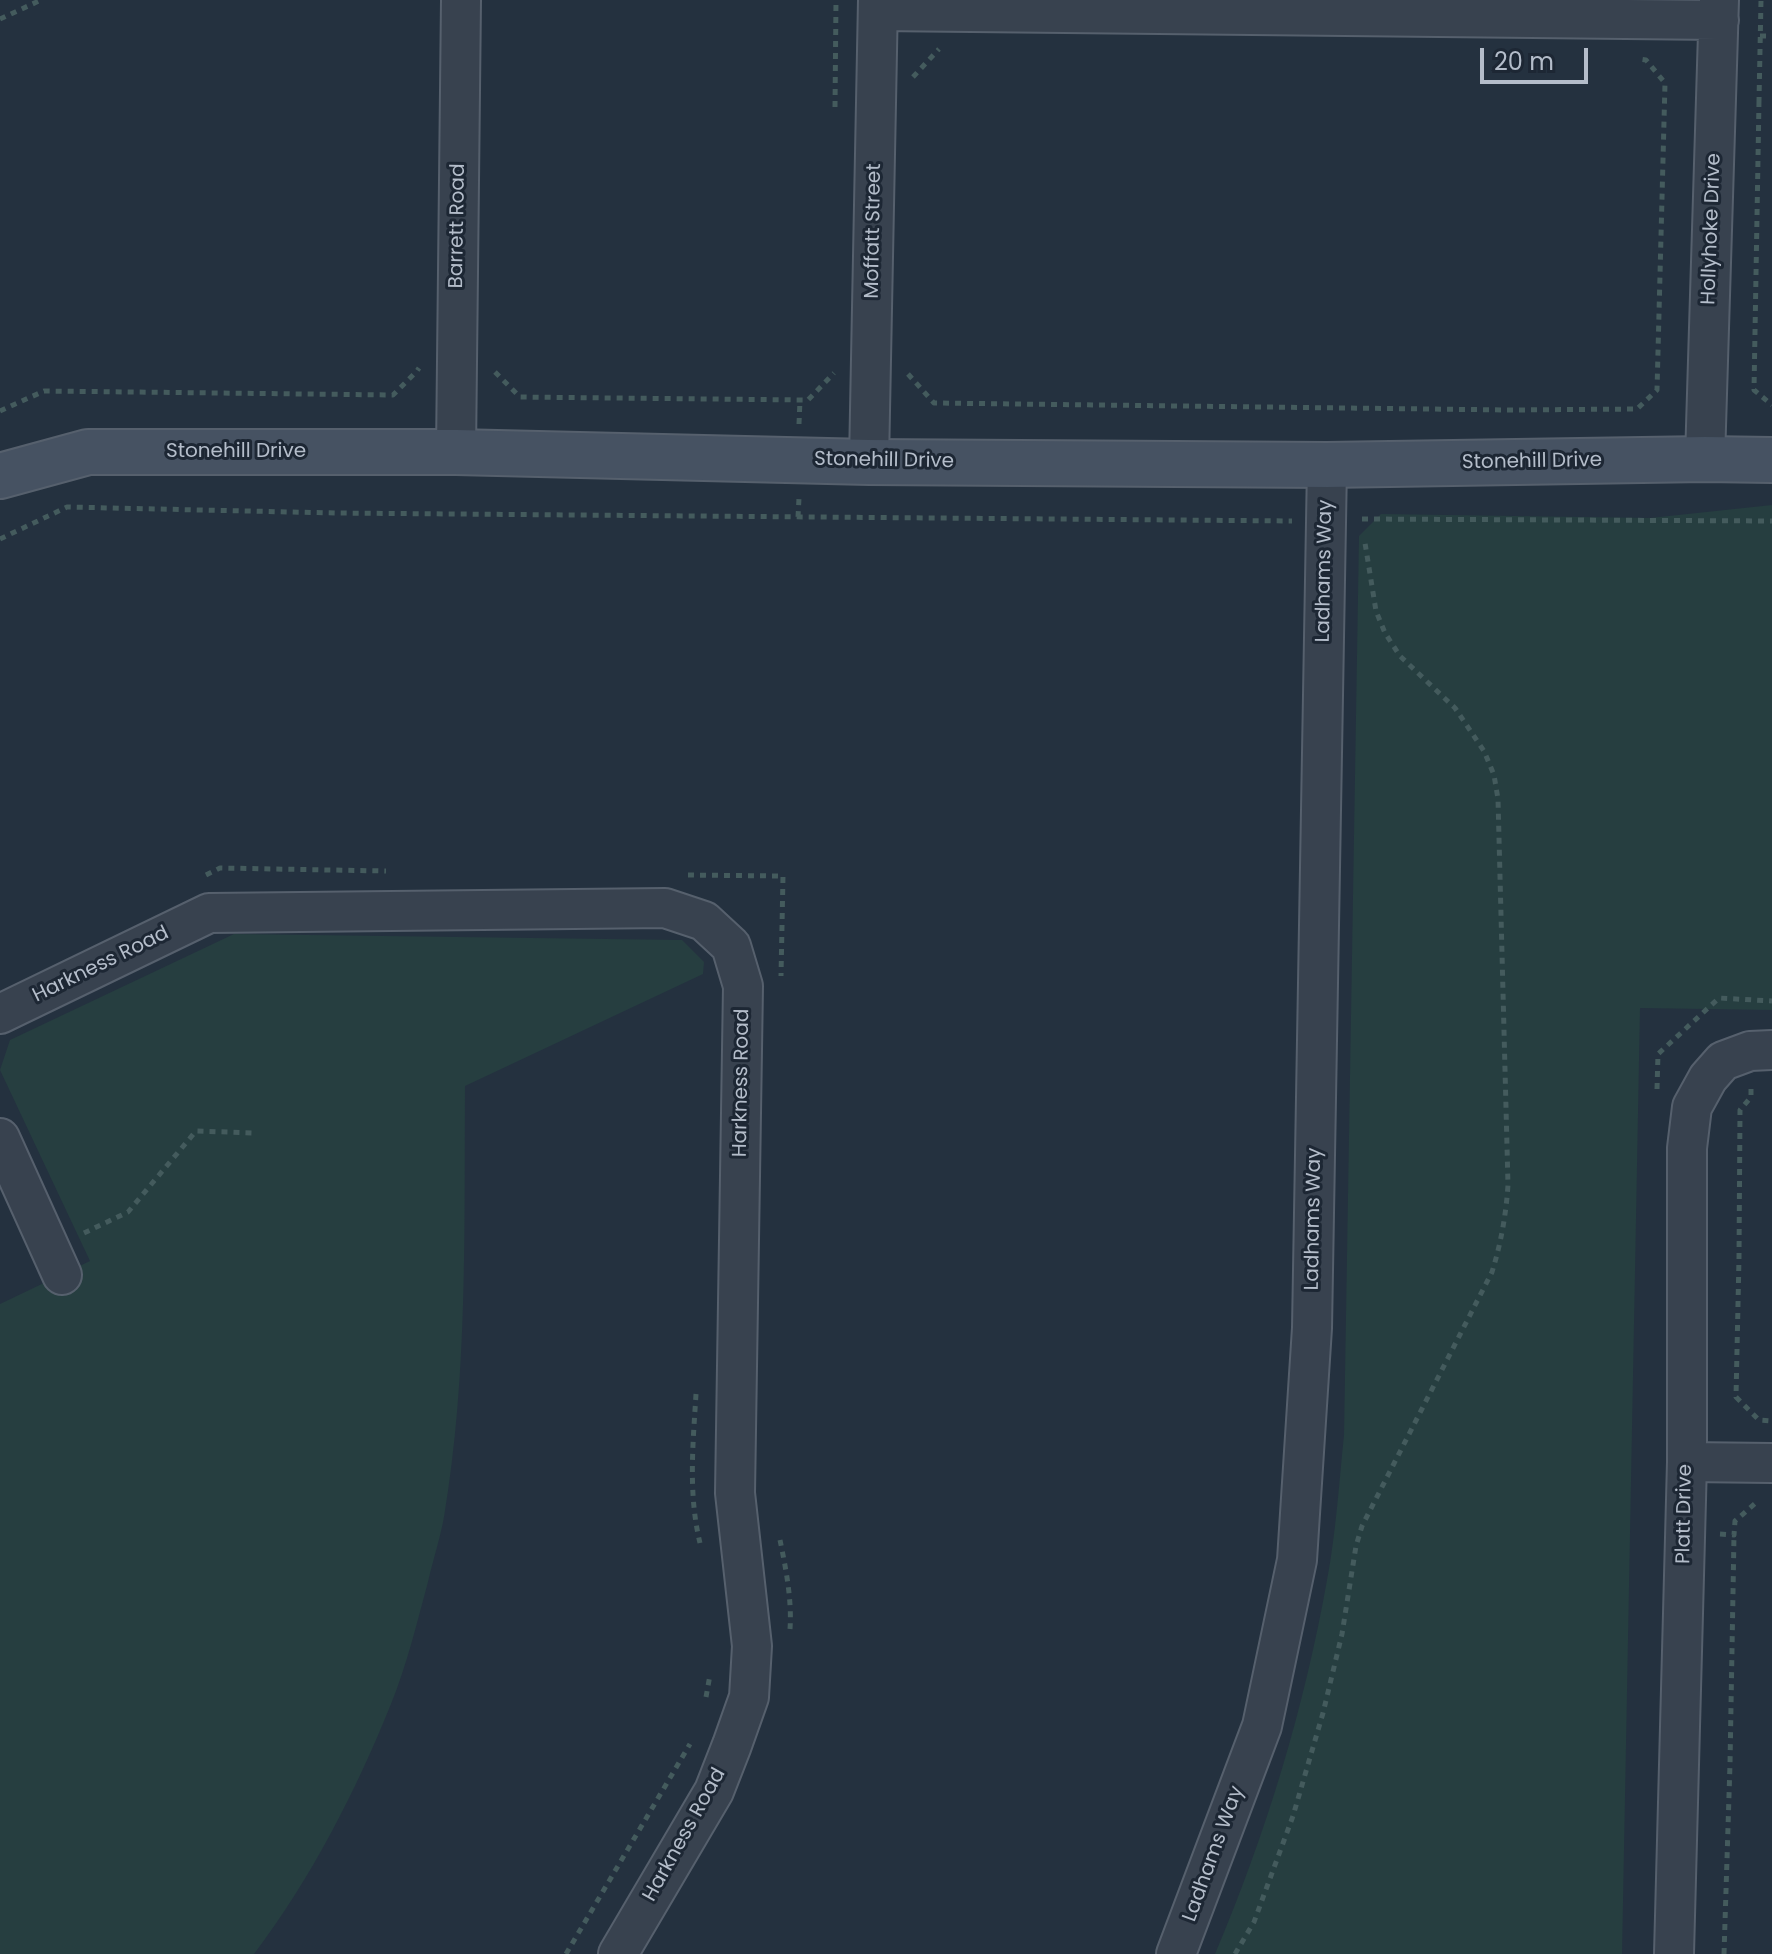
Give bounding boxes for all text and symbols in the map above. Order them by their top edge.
scale bar [1484,32,1592,82]
text: 20 m [1494,45,1554,78]
street label: Hollyhoke Drive [1697,153,1727,305]
street label: Barrett Road [445,163,471,289]
street label: Moffatt Street [861,163,887,299]
street label: Stonehill Drive [166,440,306,464]
street label: Stonehill Drive [814,448,954,474]
street label: Stonehill Drive [1462,449,1602,475]
street label: Ladhams Way [1312,499,1338,643]
street label: Harkness Road [29,922,173,1008]
street label: Harkness Road [729,1009,755,1157]
street label: Ladhams Way [1301,1147,1327,1291]
street label: Platt Drive [1672,1464,1698,1564]
street label: Harkness Road [638,1764,732,1906]
street label: Ladhams Way [1178,1783,1250,1925]

